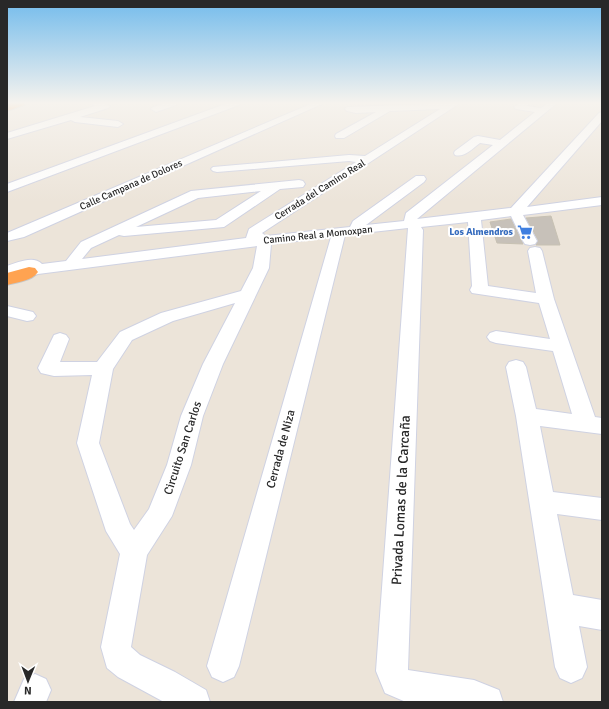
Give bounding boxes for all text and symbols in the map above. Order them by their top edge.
street label: Calle Campana de Dolores [78,157,185,213]
street label: Cerrada del Camino Real [272,157,368,223]
street label: Camino Real a Momoxpan [263,223,373,247]
supermarket icon: Los Almendros [516,223,534,241]
place label: Los Almendros [449,226,514,238]
street label: Circuito San Carlos [161,399,205,497]
street label: Cerrada de Niza [263,408,299,490]
street label: Privada Lomas de la Carcaña [388,415,414,585]
north arrow [8,661,48,701]
text: N [24,684,32,697]

